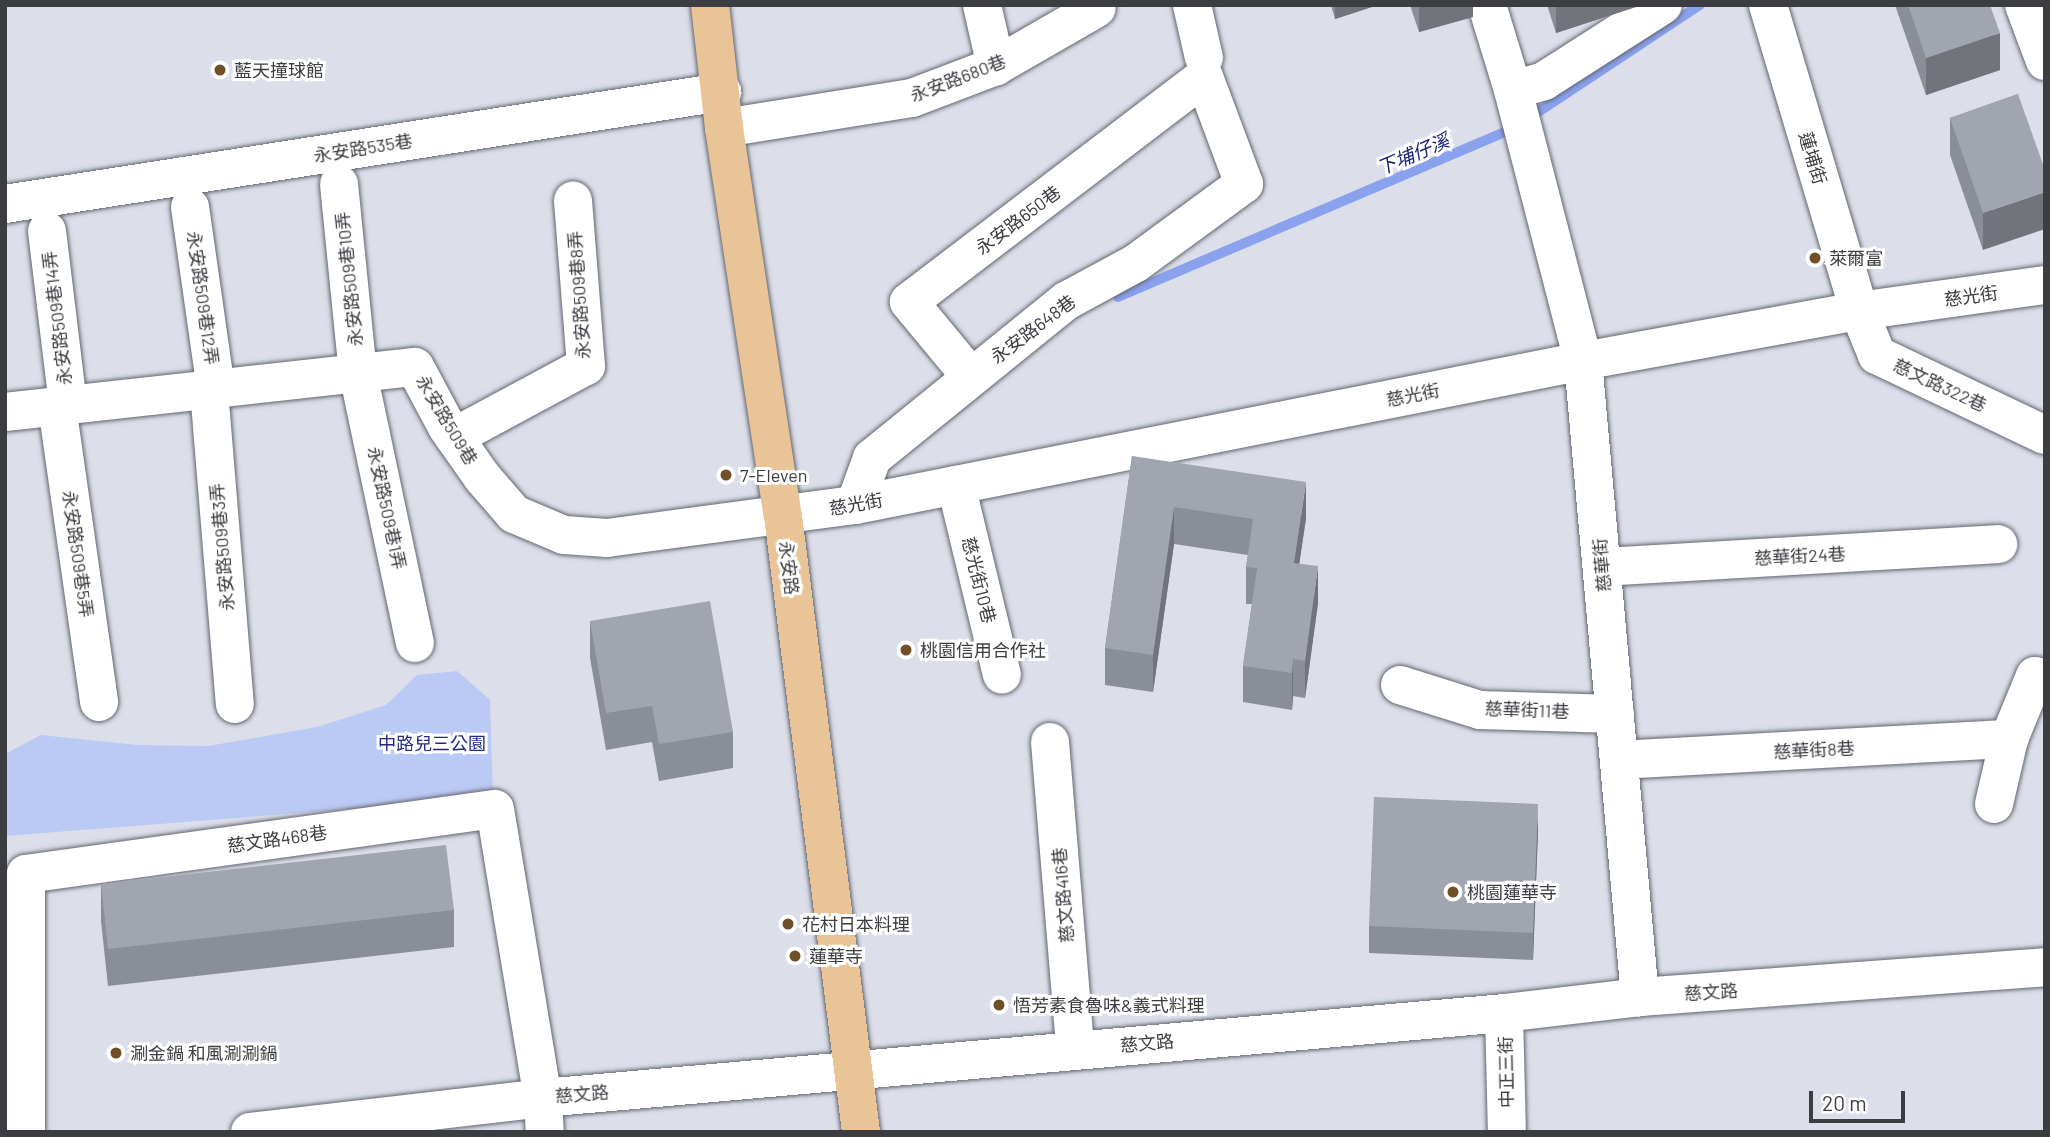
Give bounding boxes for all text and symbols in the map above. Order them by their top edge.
street label: 永安路680巷 [907,50,1009,106]
place label: 藍天撞球館 [234,59,324,81]
marker: 藍天撞球館 [212,62,228,78]
water label: 下埔仔溪 [1374,129,1452,179]
street label: 蓮埔街 [1795,129,1831,187]
street label: 永安路535巷 [312,130,414,166]
street label: 永安路650巷 [971,181,1065,259]
street label: 永安路509巷10弄 [331,211,367,347]
street label: 永安路509巷12弄 [183,230,223,366]
street label: 永安路509巷8弄 [564,230,594,360]
place label: 萊爾富 [1829,247,1883,269]
street label: 永安路509巷14弄 [38,250,76,386]
marker: 萊爾富 [1807,250,1823,266]
street label: 慈光街 [1943,282,1999,310]
street label: 永安路648巷 [986,290,1080,368]
street label: 慈文路322巷 [1890,354,1990,416]
street label: 永安路509巷 [412,371,482,469]
street label: 慈光街 [1384,379,1442,411]
street label: 永安路509巷1弄 [363,445,411,571]
place label: 7-Eleven [740,464,808,486]
marker: 7-Eleven [718,467,734,483]
street label: 永安路509巷3弄 [206,482,238,612]
street label: 永安路509巷5弄 [58,489,98,619]
street label: 慈光街 [828,489,884,519]
street label: 慈光街10巷 [958,534,1000,626]
street label: 慈華街 [1589,537,1615,593]
street label: 永安路 [775,540,803,596]
street label: 慈華街24巷 [1754,543,1846,569]
place label: 桃園信用合作社 [920,639,1046,661]
marker: 桃園信用合作社 [898,642,914,658]
street label: 慈華街11巷 [1484,698,1570,722]
park label: 中路兒三公園 [378,732,486,754]
street label: 慈華街8巷 [1773,737,1855,763]
street label: 慈文路468巷 [226,821,328,857]
street label: 慈文路416巷 [1048,846,1078,944]
place label: 桃園蓮華寺 [1467,881,1557,903]
marker: 桃園蓮華寺 [1445,884,1461,900]
place label: 花村日本料理 [802,913,910,935]
marker: 花村日本料理 [780,916,796,932]
place label: 蓮華寺 [809,945,863,967]
marker: 蓮華寺 [787,948,803,964]
street label: 慈文路 [1683,979,1739,1005]
place label: 悟芳素食魯味&義式料理 [1013,994,1205,1016]
marker: 悟芳素食魯味&義式料理 [991,997,1007,1013]
street label: 慈文路 [1119,1030,1175,1056]
street label: 中正三街 [1495,1036,1517,1108]
place label: 涮金鍋 和風涮涮鍋 [130,1042,278,1064]
marker: 涮金鍋 和風涮涮鍋 [108,1045,124,1061]
scale bar [1812,1078,1908,1122]
street label: 慈文路 [554,1081,610,1107]
text: 20 m [1822,1090,1867,1115]

